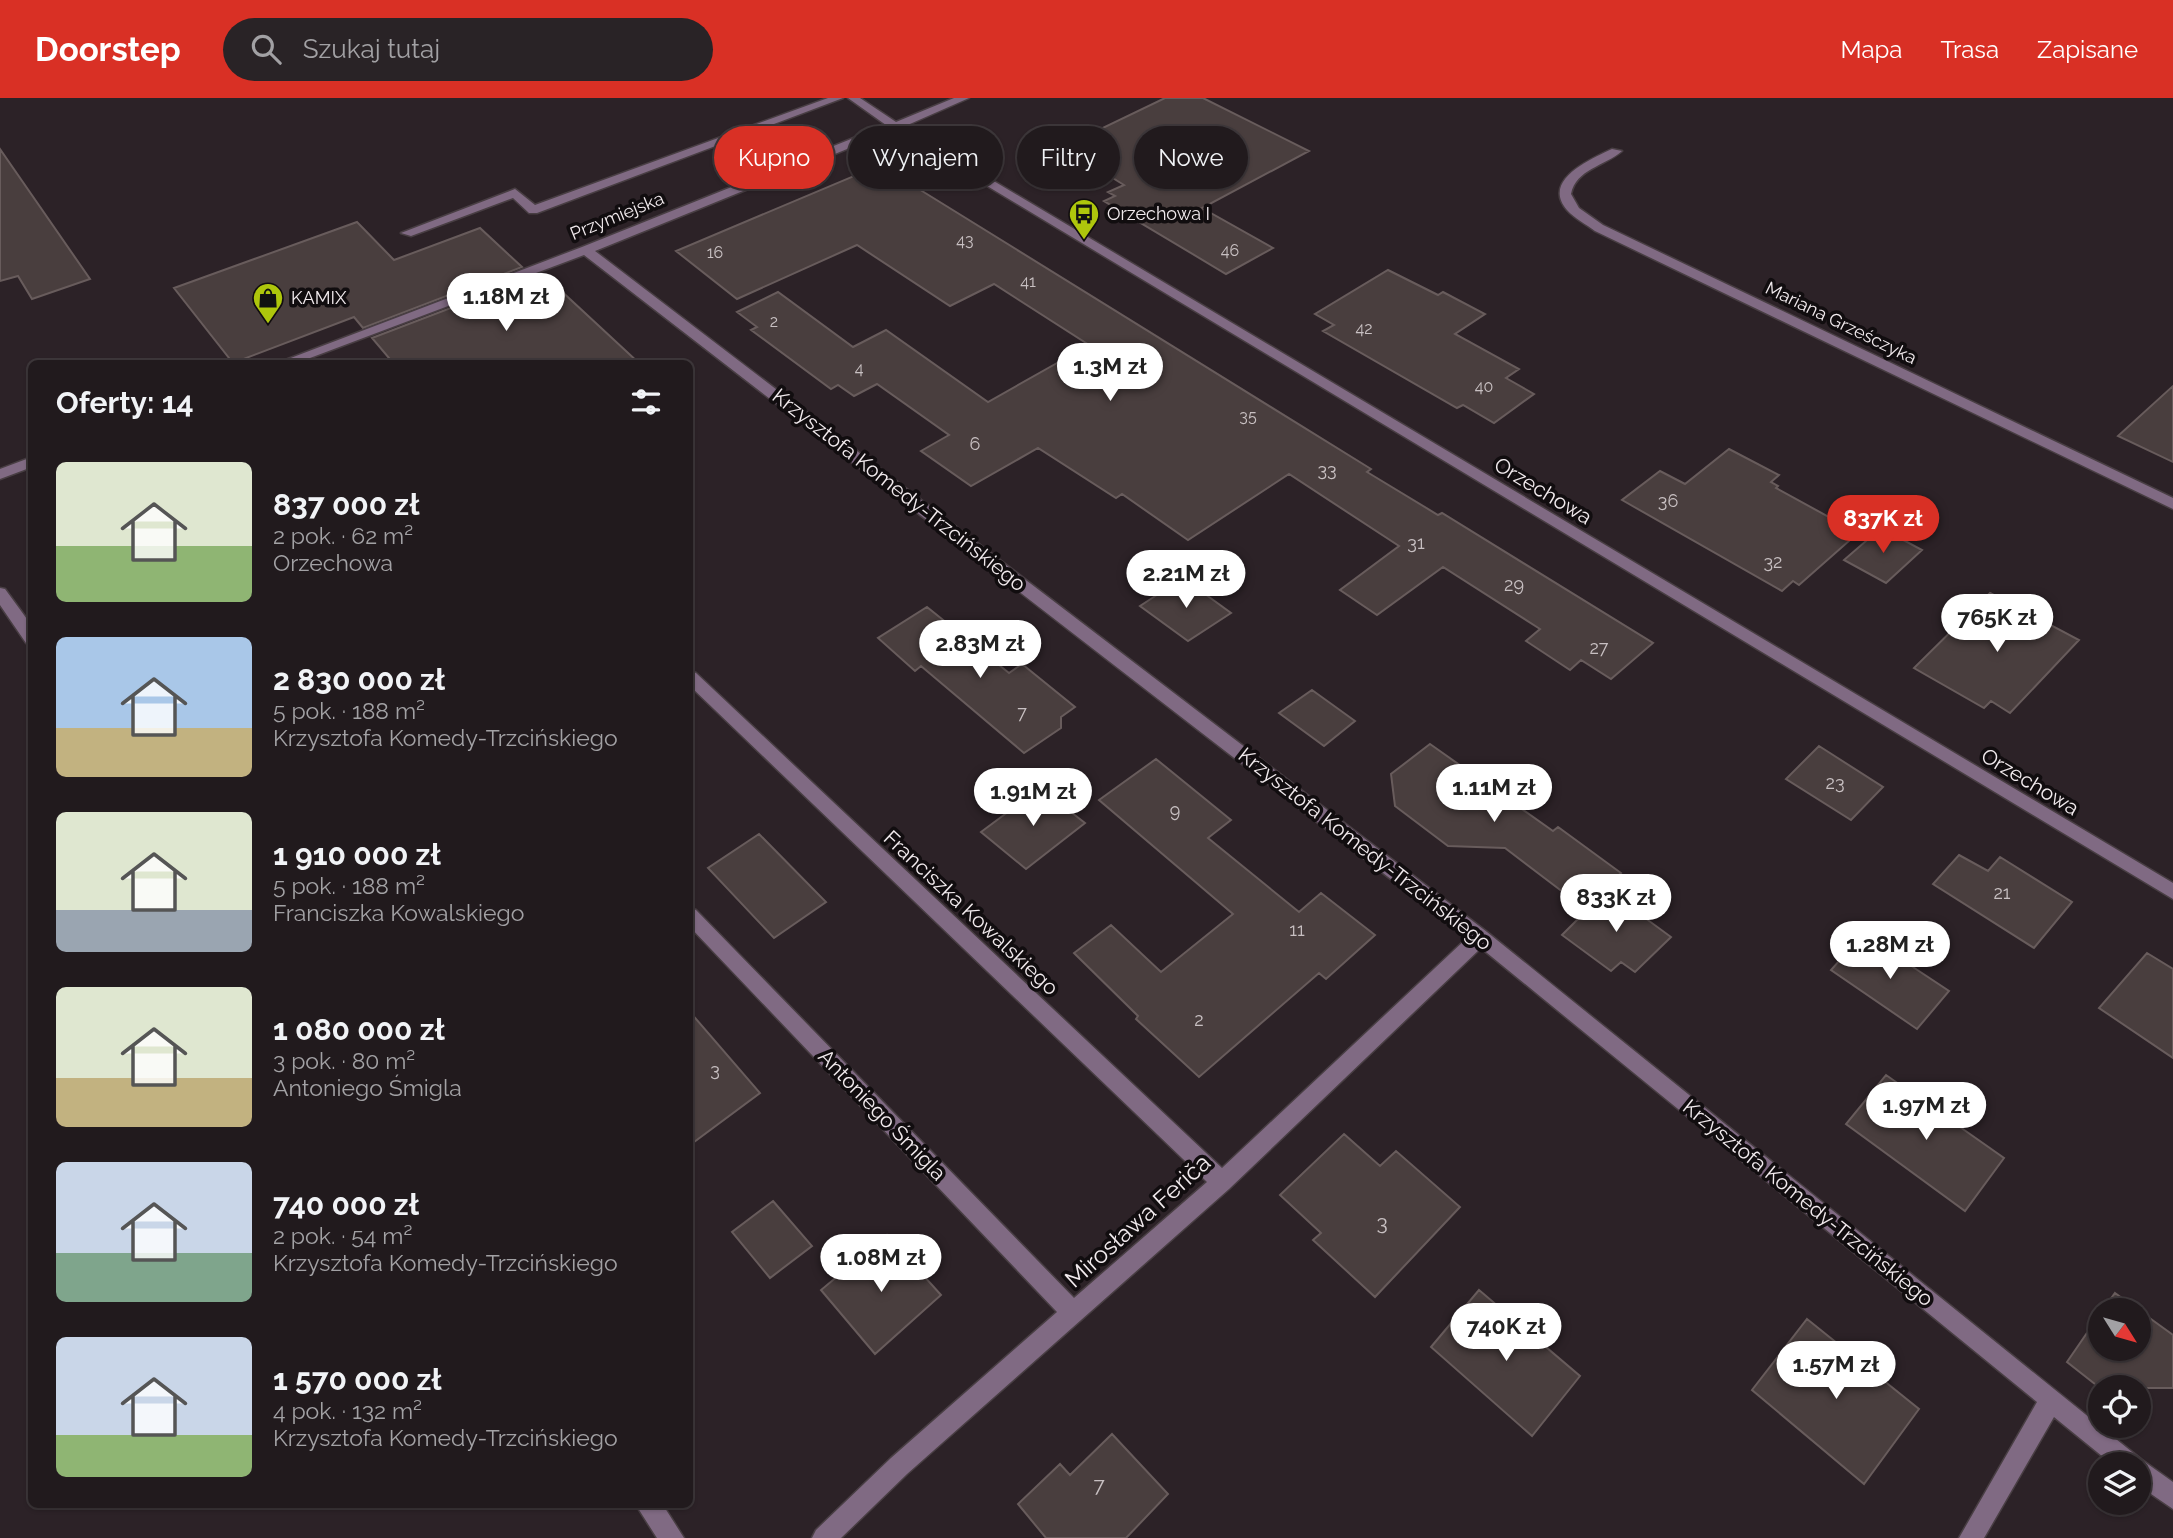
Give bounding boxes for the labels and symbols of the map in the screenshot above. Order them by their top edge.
street label: Przymiejska [567,187,667,244]
bus stop icon: Orzechowa I [1067,197,1101,241]
place label: Orzechowa I [1107,203,1210,224]
house number: 43 [956,231,974,250]
house number: 46 [1221,241,1239,260]
house number: 16 [707,243,723,262]
house number: 41 [1020,272,1036,291]
pin: 1.18M zł [434,274,578,333]
street label: Mariana Grześczyka [1762,277,1920,368]
shop icon: KAMIX [251,281,285,325]
place label: KAMIX [291,287,347,308]
house number: 2 [770,312,778,331]
house number: 42 [1355,319,1373,338]
pin: 1.3M zł [1045,344,1175,403]
house number: 4 [855,359,864,378]
house number: 40 [1475,377,1493,396]
street label: Krzysztofa Komedy-Trzcińskiego [768,383,1031,596]
house number: 35 [1239,407,1257,426]
house number: 6 [970,433,981,454]
street label: Orzechowa [1490,452,1597,530]
house number: 33 [1317,459,1337,480]
house number: 36 [1658,490,1678,511]
pin: 837K zł [1818,496,1948,555]
house number: 31 [1407,532,1425,553]
pin: 2.21M zł [1114,550,1258,610]
house number: 32 [1764,551,1783,572]
house number: 29 [1504,574,1524,595]
pin: 765K zł [1932,594,2062,654]
pin: 2.83M zł [908,620,1052,680]
house number: 27 [1589,637,1609,658]
house number: 7 [1017,702,1027,723]
street label: Krzysztofa Komedy-Trzcińskiego [1234,742,1497,955]
street label: Orzechowa [1977,743,2084,821]
pin: 1.11M zł [1422,764,1566,824]
pin: 1.91M zł [961,768,1105,828]
house number: 23 [1826,772,1845,793]
house number: 9 [1170,800,1180,821]
street label: Franciszka Kowalskiego [879,825,1064,1000]
pin: 833K zł [1551,874,1681,934]
house number: 21 [1993,882,2011,903]
house number: 11 [1289,919,1305,940]
pin: 1.28M zł [1818,922,1962,981]
house number: 2 [1194,1009,1204,1030]
street label: Antoniego Śmigla [813,1044,951,1185]
house number: 3 [710,1059,720,1080]
pin: 1.97M zł [1854,1082,1998,1142]
street label: Krzysztofa Komedy-Trzcińskiego [1678,1094,1938,1311]
street label: Mirosława Feriča [1059,1148,1216,1294]
house number: 3 [1376,1210,1388,1235]
pin: 1.08M zł [809,1234,953,1294]
north arrow [2088,1298,2151,1362]
pin: 740K zł [1441,1304,1571,1363]
pin: 1.57M zł [1764,1342,1908,1401]
house number: 7 [1093,1472,1105,1497]

